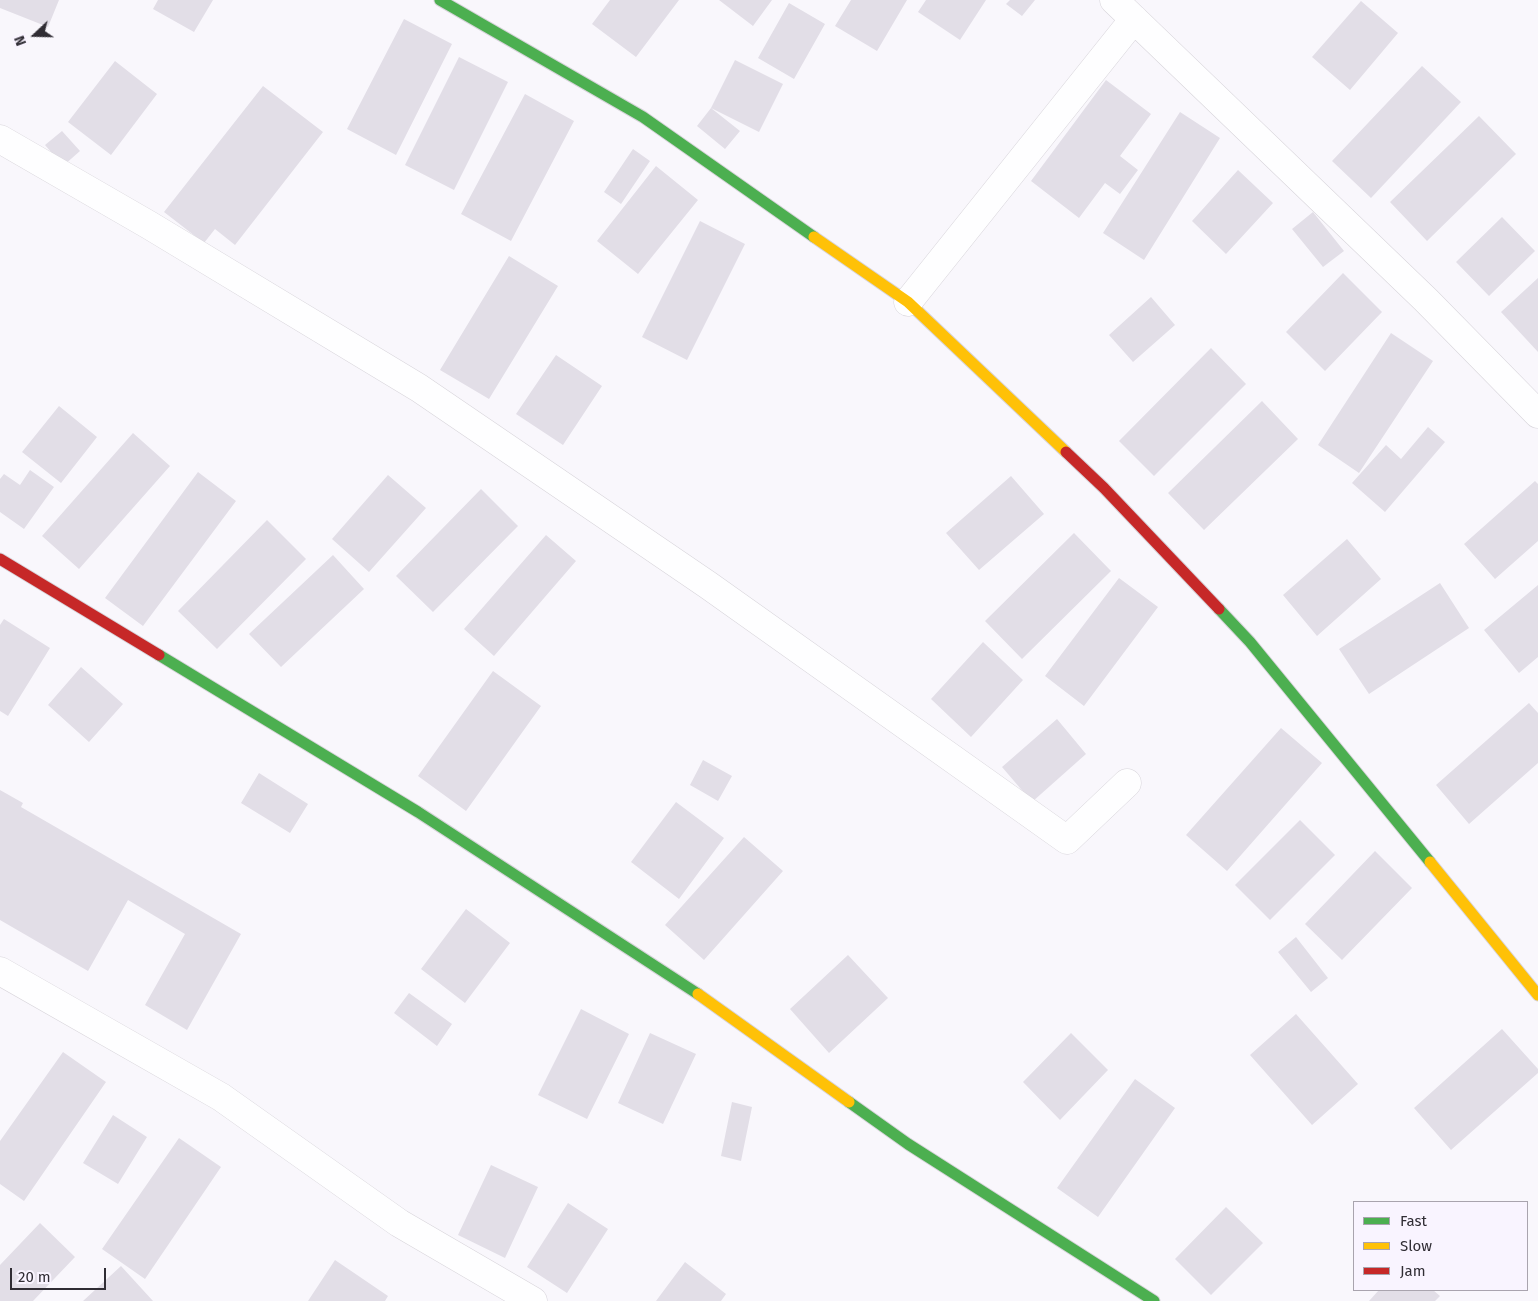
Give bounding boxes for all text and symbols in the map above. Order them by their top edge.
north arrow [10,10,60,60]
text: N [11,33,30,48]
legend [1353,1201,1528,1291]
text: Fast [1400,1212,1427,1230]
text: Slow [1400,1237,1432,1255]
scale bar [12,1258,109,1290]
text: Jam [1400,1262,1426,1280]
text: 20 m [18,1268,51,1286]

